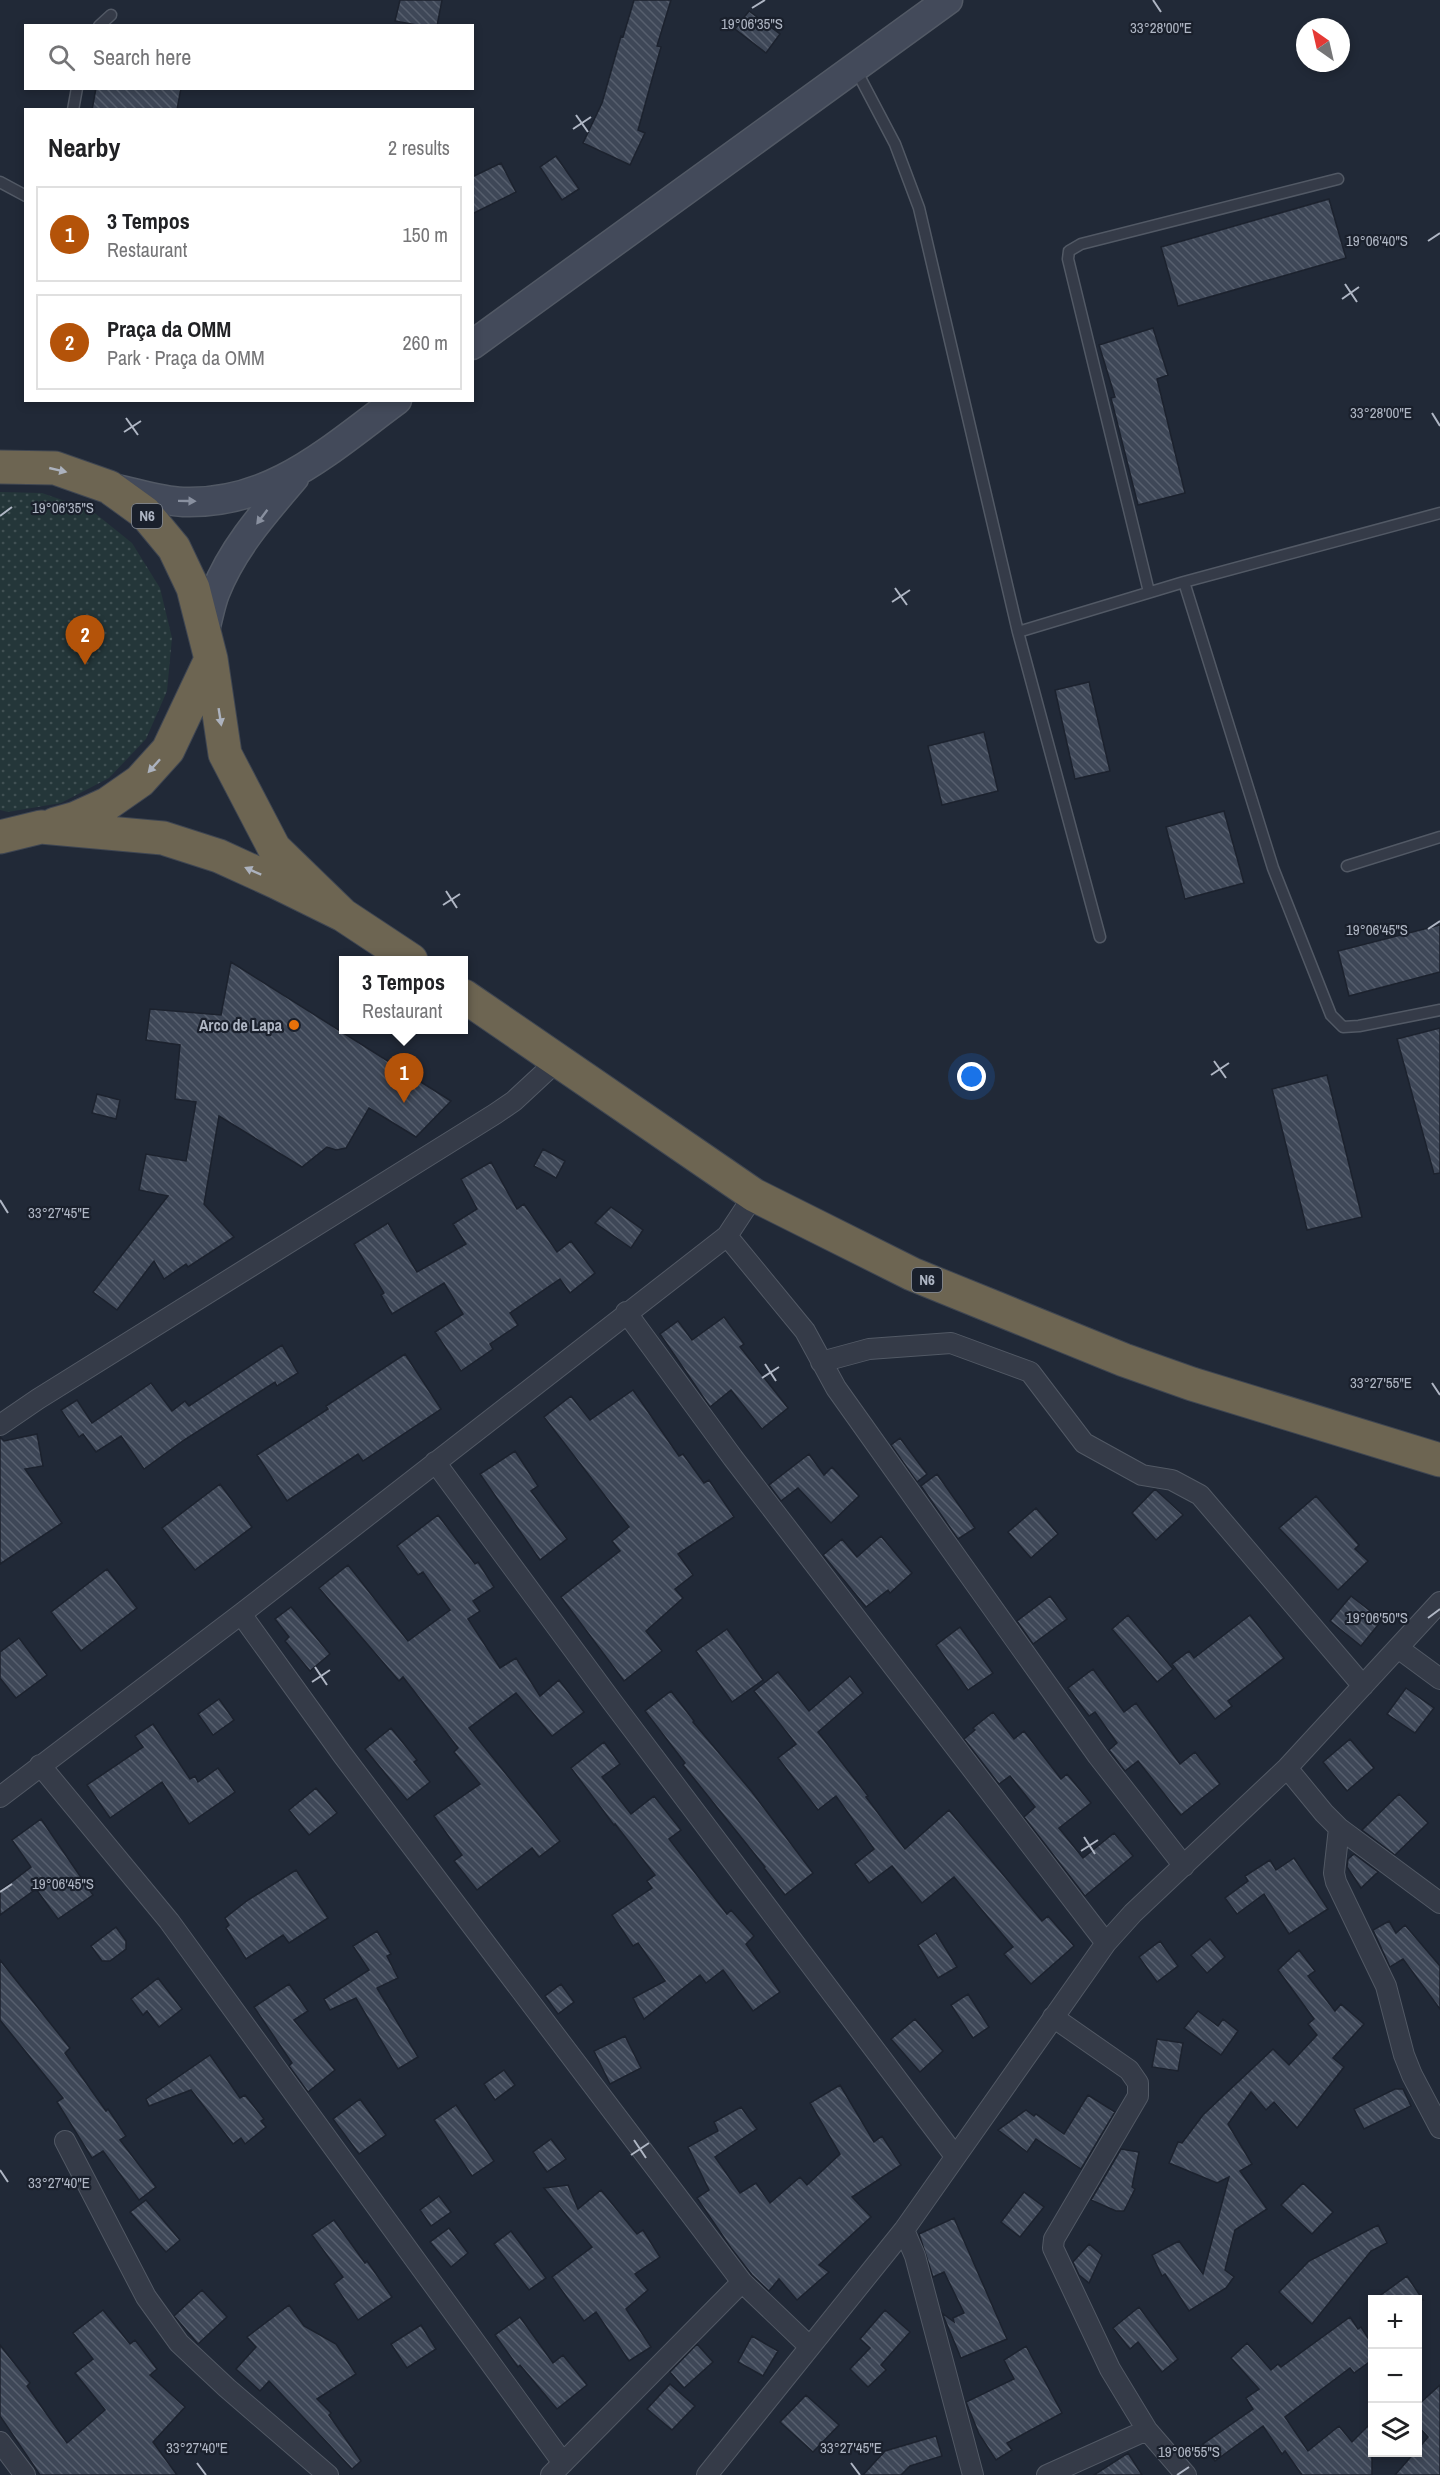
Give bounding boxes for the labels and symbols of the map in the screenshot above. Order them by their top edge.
text: 19°06'35"S [721,13,783,34]
text: 33°28'00"E [1130,17,1192,38]
north arrow [1296,18,1350,72]
text: 19°06'40"S [1346,230,1408,251]
text: 33°28'00"E [1350,402,1412,423]
one-way arrow [49,466,67,476]
one-way arrow [178,496,197,506]
text: 19°06'35"S [32,497,94,518]
road number: N6 [132,504,162,528]
one-way arrow [255,509,268,525]
pin: 2 [66,616,104,665]
one-way arrow [215,708,224,727]
one-way arrow [148,758,161,773]
one-way arrow [243,866,261,876]
text: 19°06'45"S [1346,919,1408,940]
place label: Arco de Lapa [199,1014,283,1036]
marker: Arco de Lapa [287,1018,301,1032]
pin: 1 [384,1054,424,1103]
your location [957,1062,986,1091]
text: 33°27'45"E [28,1202,90,1223]
road number: N6 [912,1268,942,1292]
text: 33°27'55"E [1350,1372,1412,1393]
text: 19°06'50"S [1346,1607,1408,1628]
text: 19°06'45"S [32,1873,94,1894]
text: 33°27'40"E [28,2172,90,2193]
text: 33°27'40"E [166,2437,228,2458]
text: 33°27'45"E [820,2437,882,2458]
text: 19°06'55"S [1158,2441,1220,2462]

